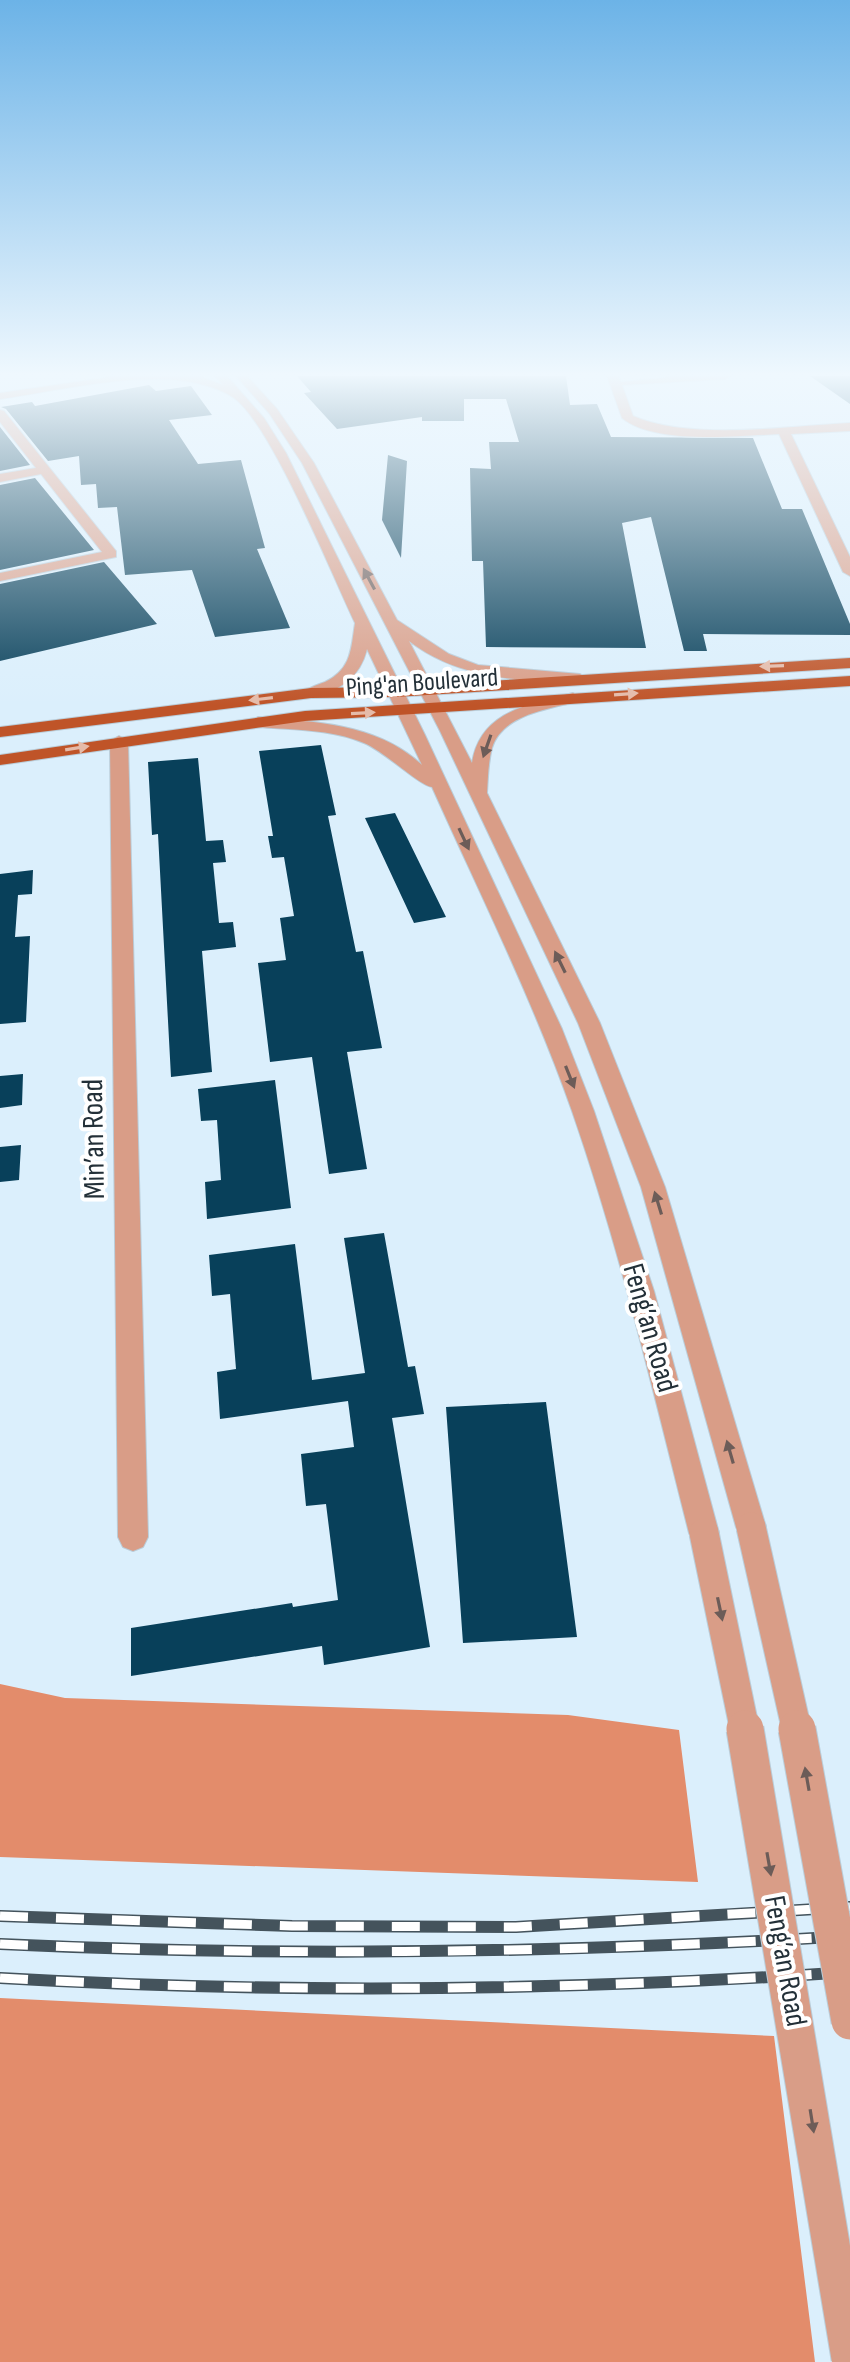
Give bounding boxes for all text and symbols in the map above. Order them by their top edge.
one-way arrow [363,567,376,590]
one-way arrow [759,660,784,673]
street label: Ping'an Boulevard [345,662,499,704]
one-way arrow [614,687,639,700]
one-way arrow [248,692,273,705]
one-way arrow [351,706,376,719]
one-way arrow [480,734,492,758]
one-way arrow [65,741,90,753]
one-way arrow [458,828,471,851]
one-way arrow [553,950,567,974]
one-way arrow [564,1065,577,1089]
street label: Min’an Road [75,1079,113,1199]
one-way arrow [651,1190,663,1214]
street label: Feng’an Road [615,1260,685,1396]
one-way arrow [724,1440,736,1465]
one-way arrow [714,1597,727,1622]
one-way arrow [801,1766,813,1791]
one-way arrow [763,1852,776,1877]
street label: Feng’an Road [756,1893,814,2029]
one-way arrow [806,2108,819,2133]

